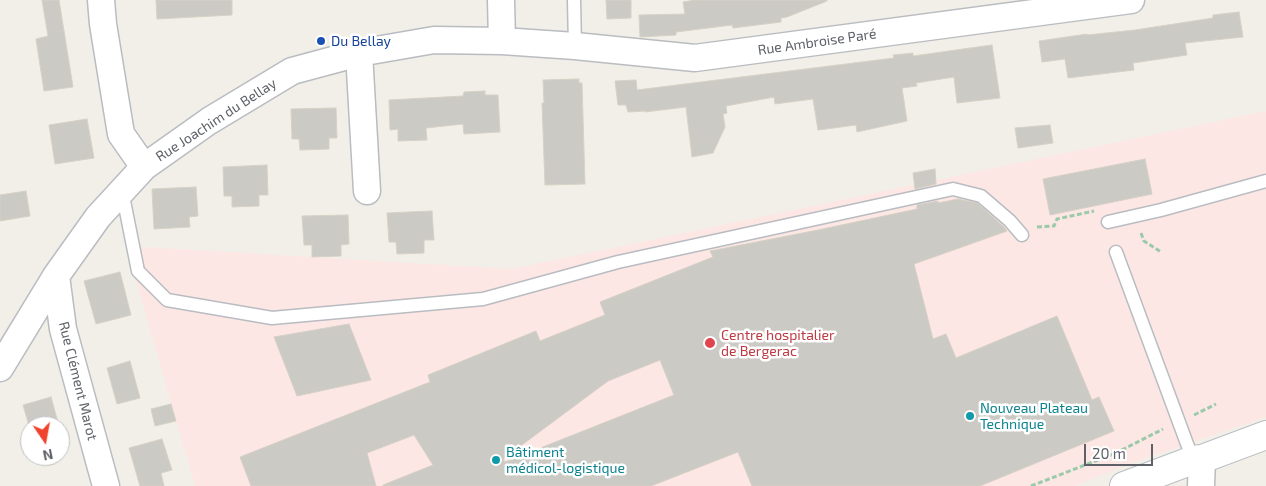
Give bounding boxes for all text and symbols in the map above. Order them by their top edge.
street label: Rue Ambroise Paré [757,25,877,59]
place label: Du Bellay [331,33,391,49]
marker: Du Bellay [315,35,327,47]
street label: Rue Joachim du Bellay [153,75,279,165]
street label: Rue Clément Marot [55,320,101,442]
place label: Centre hospitalier de Bergerac [721,327,835,360]
marker: Centre hospitalier de Bergerac [703,336,717,350]
place label: Nouveau Plateau Technique [980,400,1088,432]
marker: Nouveau Plateau Technique [964,410,976,422]
north arrow [20,416,70,466]
scale bar [1086,434,1155,466]
place label: Bâtiment médicol-logistique [506,444,625,477]
text: 20 m [1092,444,1126,462]
text: N [41,446,55,465]
marker: Bâtiment médicol-logistique [490,454,502,466]

